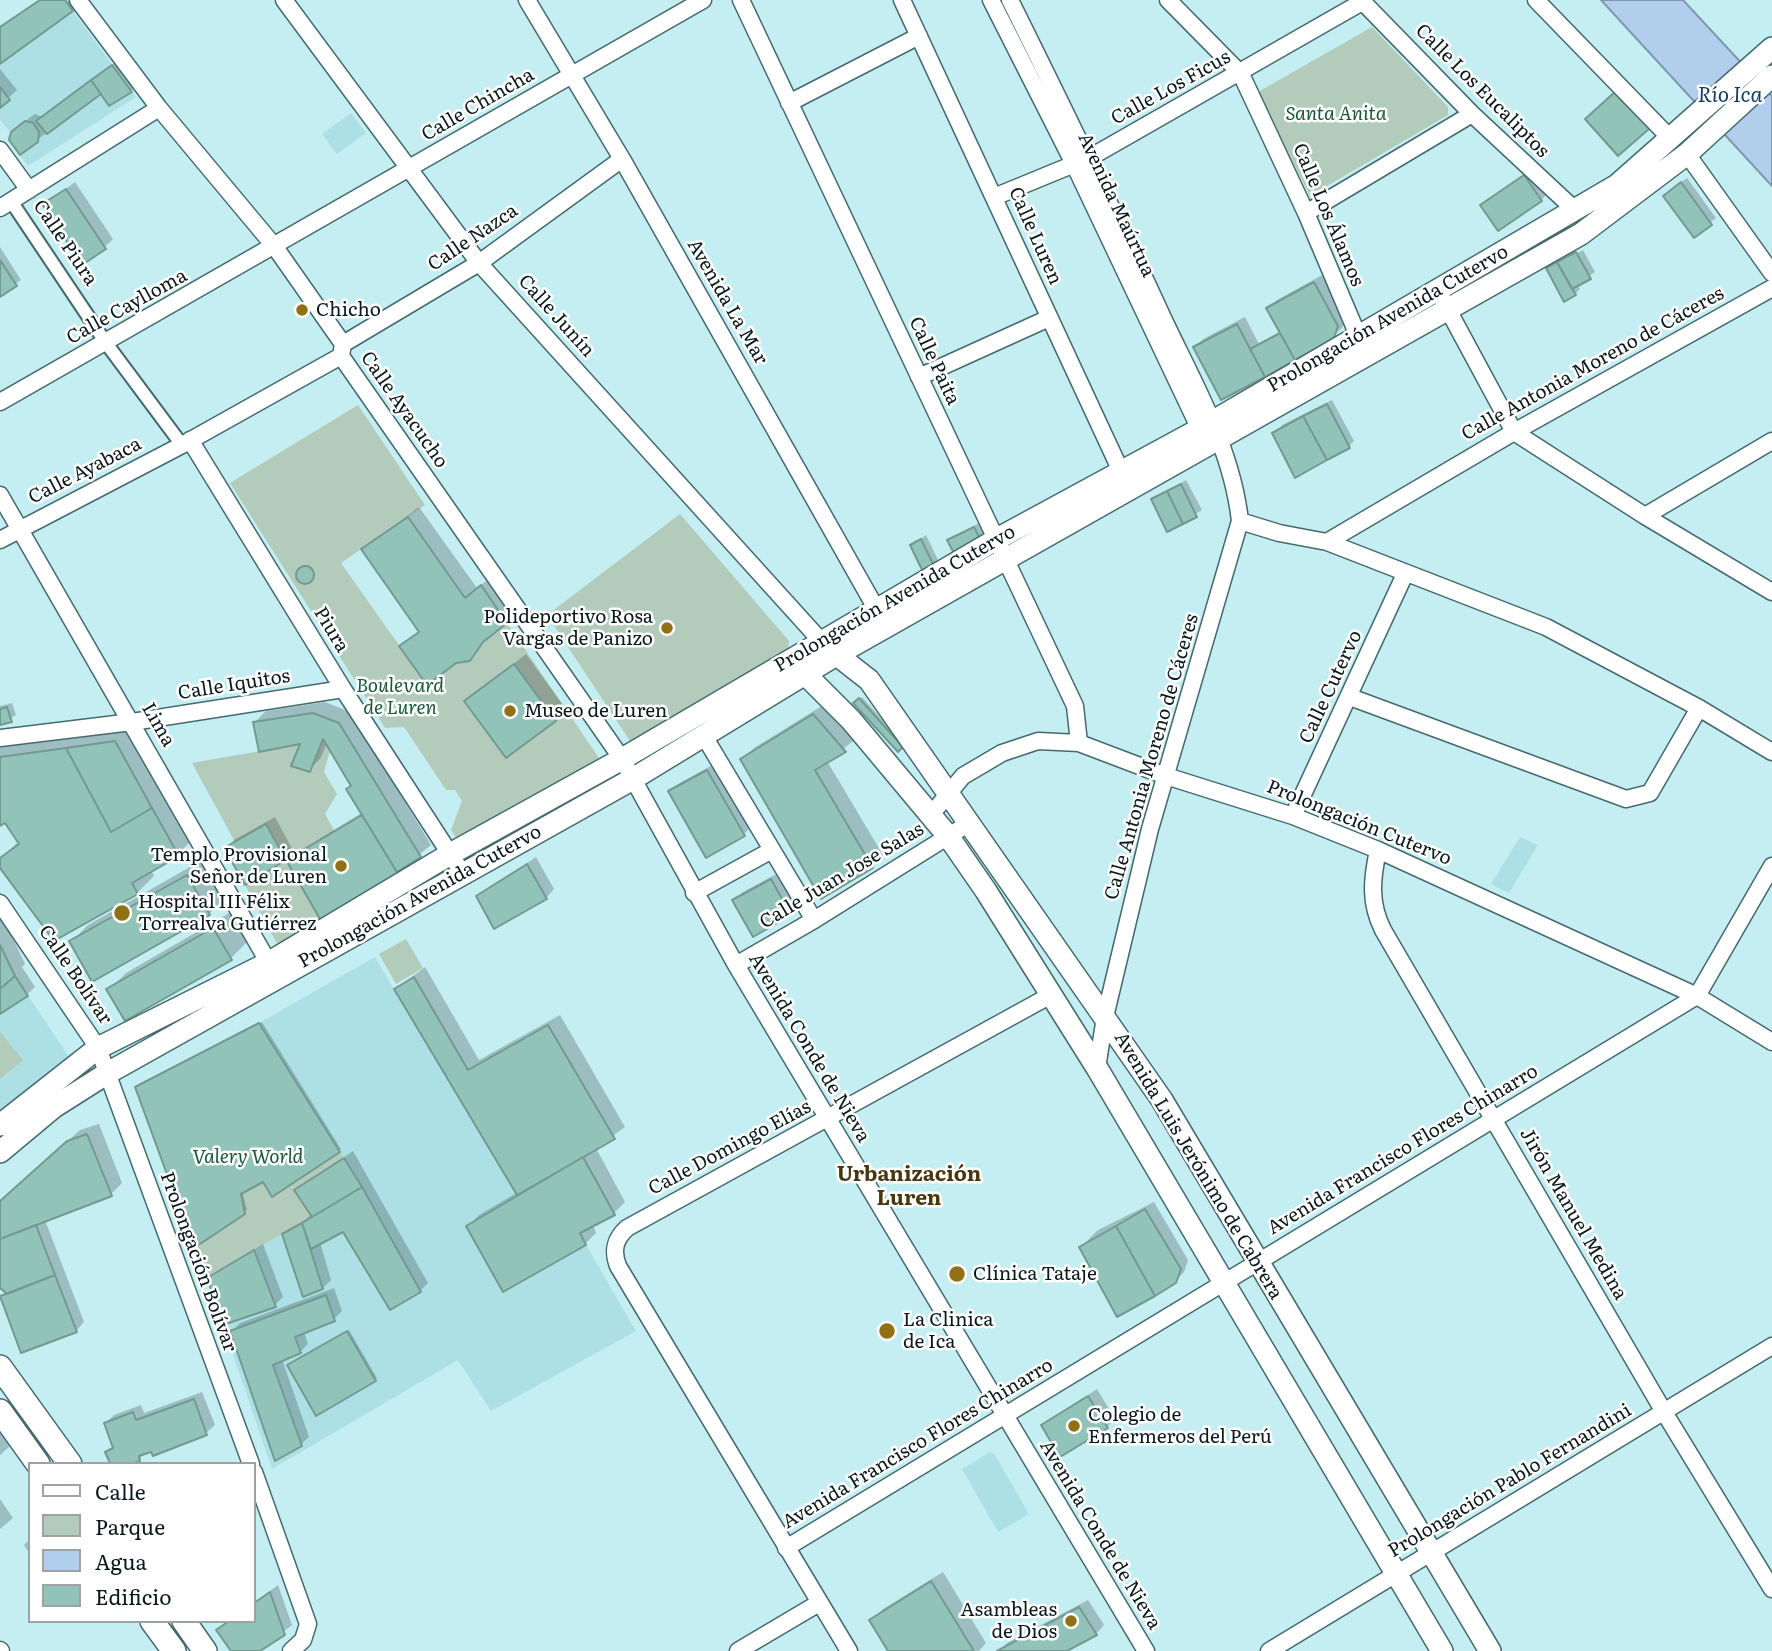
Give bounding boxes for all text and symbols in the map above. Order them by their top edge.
street label: Calle Los Eucaliptos [1410,19,1554,163]
street label: Calle Los Ficus [1107,46,1235,130]
street label: Calle Chincha [418,64,538,146]
water label: Río Ica [1698,83,1762,109]
park label: Santa Anita [1285,103,1387,125]
street label: Avenida Maúrtua [1073,129,1159,281]
street label: Calle Los Álamos [1288,140,1368,290]
street label: Calle Luren [1003,184,1067,288]
street label: Calle Piura [28,196,102,290]
street label: Calle Nazca [424,200,522,276]
street label: Avenida La Mar [682,235,772,369]
street label: Prolongación Avenida Cutervo [1263,241,1513,397]
street label: Calle Caylloma [63,264,191,350]
street label: Calle Junín [513,270,599,362]
street label: Calle Antonia Moreno de Cáceres [1458,282,1728,446]
place label: Chicho [316,299,381,321]
marker: Chicho [294,302,310,318]
street label: Calle Paita [904,313,964,409]
street label: Calle Ayacucho [355,347,453,473]
street label: Calle Ayabaca [25,433,145,509]
street label: Prolongación Avenida Cutervo [770,521,1020,677]
street label: Piura [309,603,353,657]
place label: Polideportivo Rosa Vargas de Panizo [483,606,653,650]
street label: Calle Antonia Moreno de Cáceres [1100,611,1204,903]
marker: Polideportivo Rosa Vargas de Panizo [659,620,675,636]
street label: Calle Cutervo [1295,627,1367,747]
street label: Calle Iquitos [176,665,292,705]
park label: Boulevard de Luren [356,675,444,719]
street label: Lima [136,699,180,751]
place label: Museo de Luren [524,700,667,722]
marker: Museo de Luren [502,703,518,719]
street label: Prolongación Cutervo [1263,776,1455,870]
street label: Calle Juan Jose Salas [756,818,928,934]
street label: Prolongación Avenida Cutervo [294,821,546,973]
place label: Templo Provisional Señor de Luren [150,844,327,888]
marker: Templo Provisional Señor de Luren [333,858,349,874]
place label: Hospital III Félix Torrealva Gutiérrez [138,891,316,935]
marker: Hospital III Félix Torrealva Gutiérrez [112,903,132,923]
street label: Calle Bolívar [33,921,117,1029]
street label: Avenida Conde de Nieva [743,949,875,1147]
street label: Avenida Luis Jerónimo de Cabrera [1109,1028,1287,1304]
street label: Avenida Francisco Flores Chinarro [1264,1060,1542,1240]
street label: Calle Domingo Elías [645,1095,815,1201]
street label: Jirón Manuel Medina [1514,1124,1632,1304]
park label: Valery World [193,1146,303,1168]
district label: Urbanización Luren [837,1162,981,1212]
street label: Prolongación Bolívar [155,1169,241,1355]
place label: Clínica Tataje [973,1263,1097,1285]
marker: Clínica Tataje [947,1264,967,1284]
place label: La Clinica de Ica [903,1309,994,1353]
marker: La Clinica de Ica [877,1321,897,1341]
street label: Avenida Francisco Flores Chinarro [779,1354,1057,1534]
street label: Prolongación Pablo Fernandini [1384,1399,1636,1563]
place label: Colegio de Enfermeros del Perú [1088,1404,1272,1448]
marker: Colegio de Enfermeros del Perú [1066,1418,1082,1434]
street label: Avenida Conde de Nieva [1034,1436,1166,1634]
legend [28,1462,256,1623]
text: Calle [95,1475,146,1506]
text: Parque [95,1510,165,1541]
text: Agua [95,1545,147,1576]
text: Edificio [95,1580,171,1611]
place label: Asambleas de Dios [961,1599,1057,1643]
marker: Asambleas de Dios [1063,1613,1079,1629]

